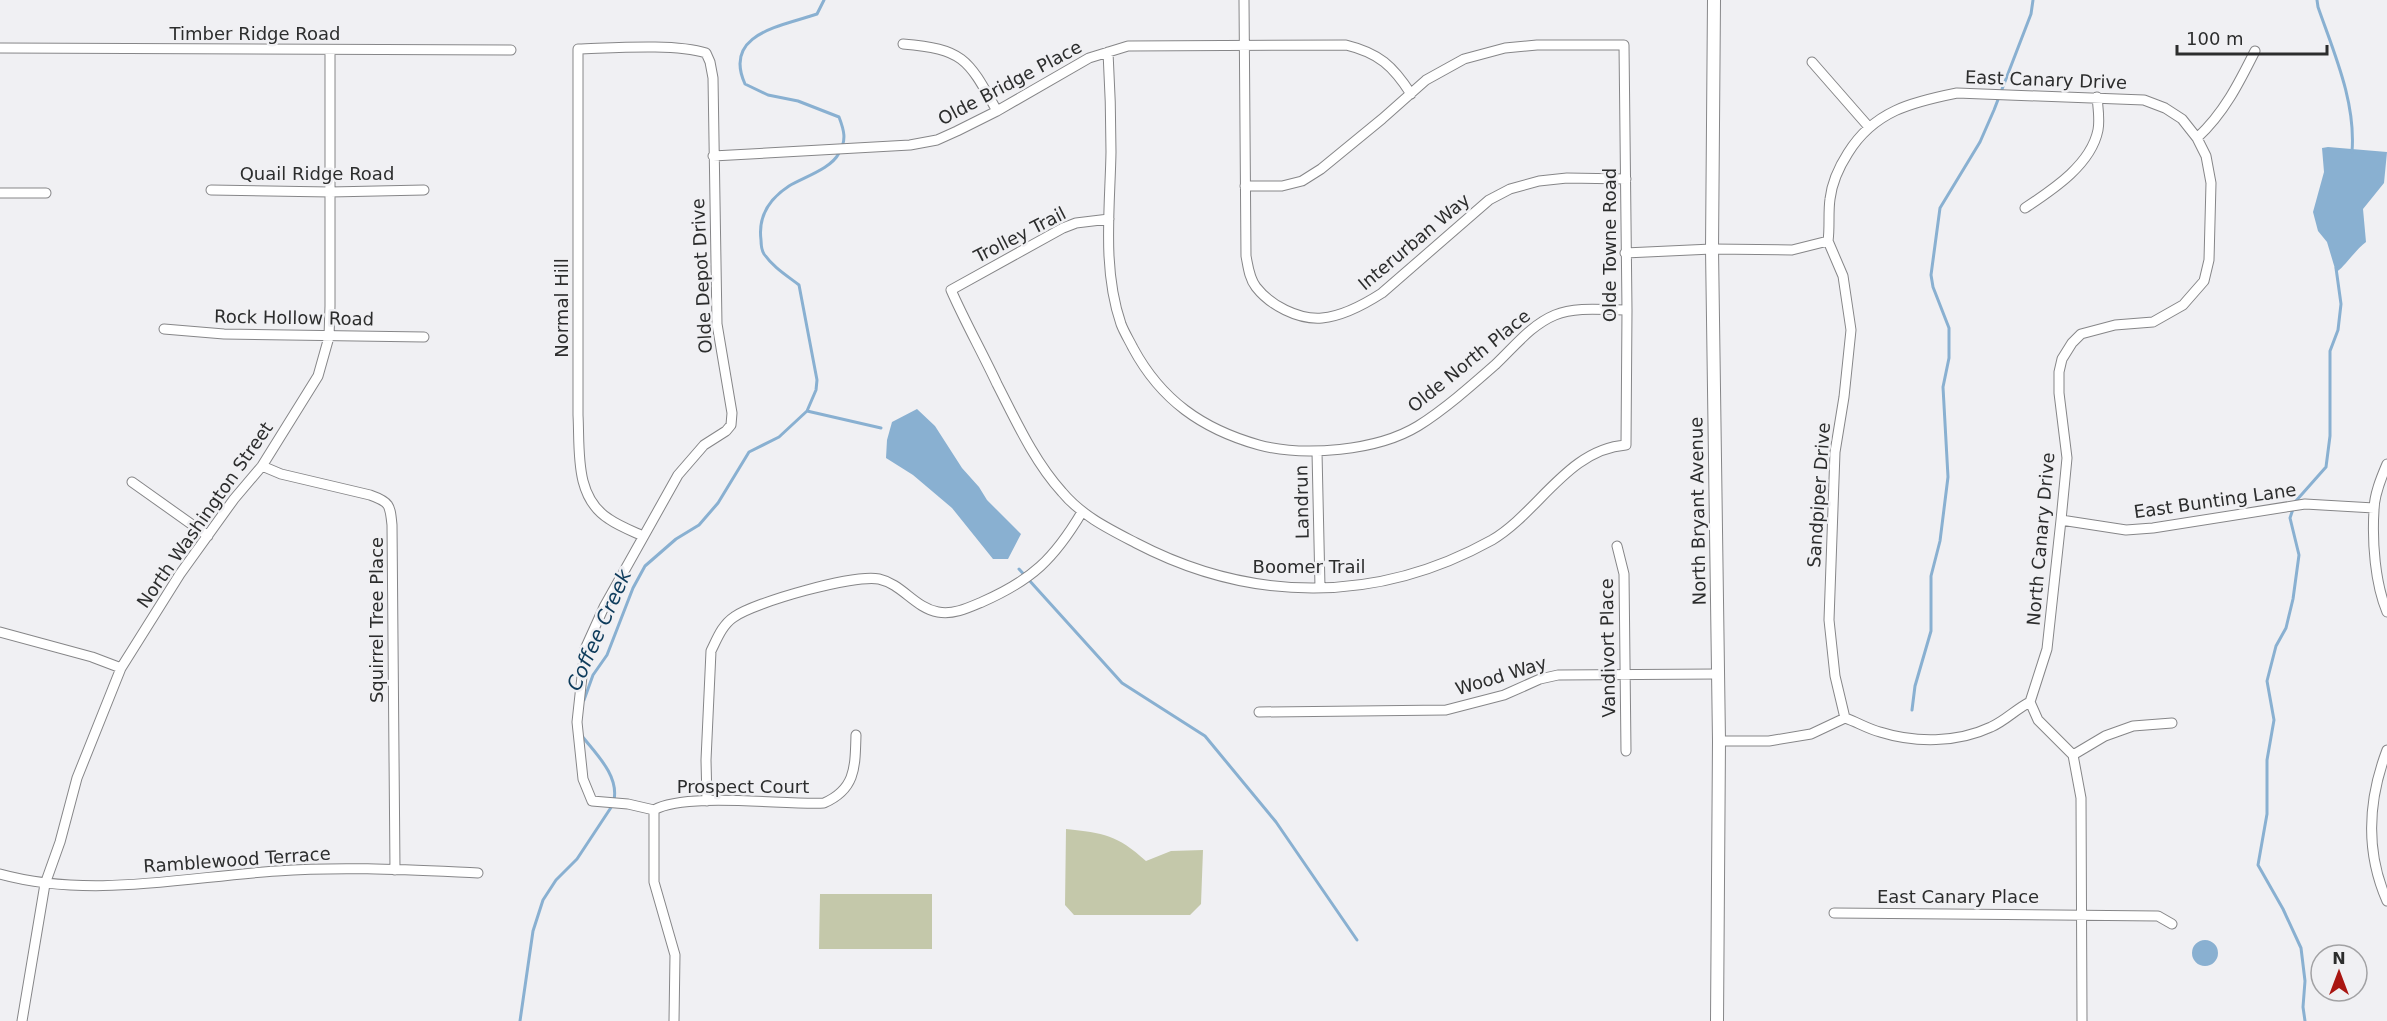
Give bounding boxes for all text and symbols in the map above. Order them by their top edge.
scale bar [2177,18,2327,56]
street label: Timber Ridge Road [169,23,340,44]
text: 100 m [2186,28,2244,49]
street label: Olde Bridge Place [934,36,1085,129]
street label: East Canary Drive [1965,66,2128,93]
street label: Quail Ridge Road [240,163,394,184]
street label: Olde Towne Road [1599,168,1620,322]
street label: Interurban Way [1354,189,1474,294]
street label: Olde Depot Drive [687,198,716,354]
street label: Trolley Trail [969,202,1069,267]
street label: Normal Hill [551,258,572,358]
street label: Olde North Place [1403,305,1534,416]
street label: Rock Hollow Road [214,306,374,329]
street label: North Bryant Avenue [1685,417,1710,605]
street label: North Washington Street [132,418,277,612]
street label: Sandpiper Drive [1803,422,1834,568]
street label: North Canary Drive [2022,451,2059,626]
street label: Landrun [1290,465,1313,539]
street label: East Bunting Lane [2132,479,2298,522]
street label: Squirrel Tree Place [366,537,387,703]
street label: Boomer Trail [1253,556,1365,577]
water label: Coffee Creek [562,564,637,694]
street label: Vandivort Place [1596,578,1619,718]
street label: Wood Way [1453,652,1549,699]
street label: Prospect Court [677,776,809,797]
street label: Ramblewood Terrace [143,842,331,877]
street label: East Canary Place [1877,886,2039,907]
north arrow [2309,943,2369,1003]
text: N [2332,949,2346,968]

